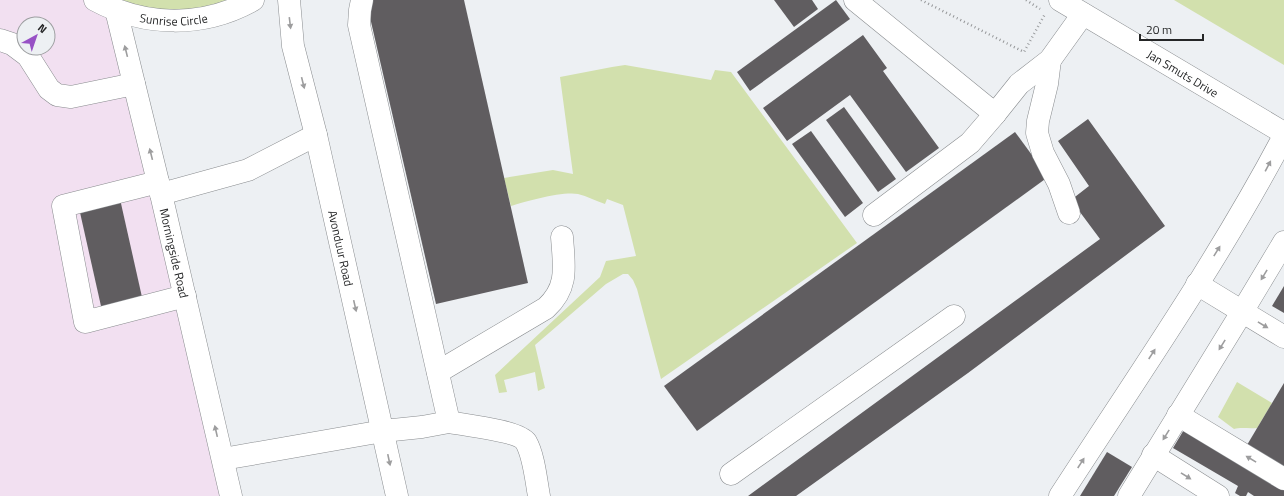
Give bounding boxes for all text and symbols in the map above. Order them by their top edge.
street label: Sunrise Circle [138,8,209,30]
north arrow [16,16,56,56]
scale bar [1140,16,1203,42]
one-way arrow [287,17,294,29]
text: N [34,20,50,37]
text: 20 m [1146,20,1172,39]
street label: Jan Smuts Drive [1144,44,1222,102]
one-way arrow [123,45,129,57]
one-way arrow [300,78,306,90]
one-way arrow [148,148,154,160]
one-way arrow [1264,160,1271,172]
street label: Morningside Road [155,206,194,300]
street label: Avonduur Road [324,208,359,288]
one-way arrow [1214,245,1221,257]
one-way arrow [1261,269,1268,281]
one-way arrow [352,299,358,312]
one-way arrow [1257,321,1269,328]
one-way arrow [1218,339,1225,351]
one-way arrow [1148,349,1156,359]
one-way arrow [213,424,219,437]
one-way arrow [1162,430,1170,440]
one-way arrow [386,454,392,466]
one-way arrow [1245,455,1257,462]
one-way arrow [1078,457,1085,469]
one-way arrow [1180,472,1192,479]

